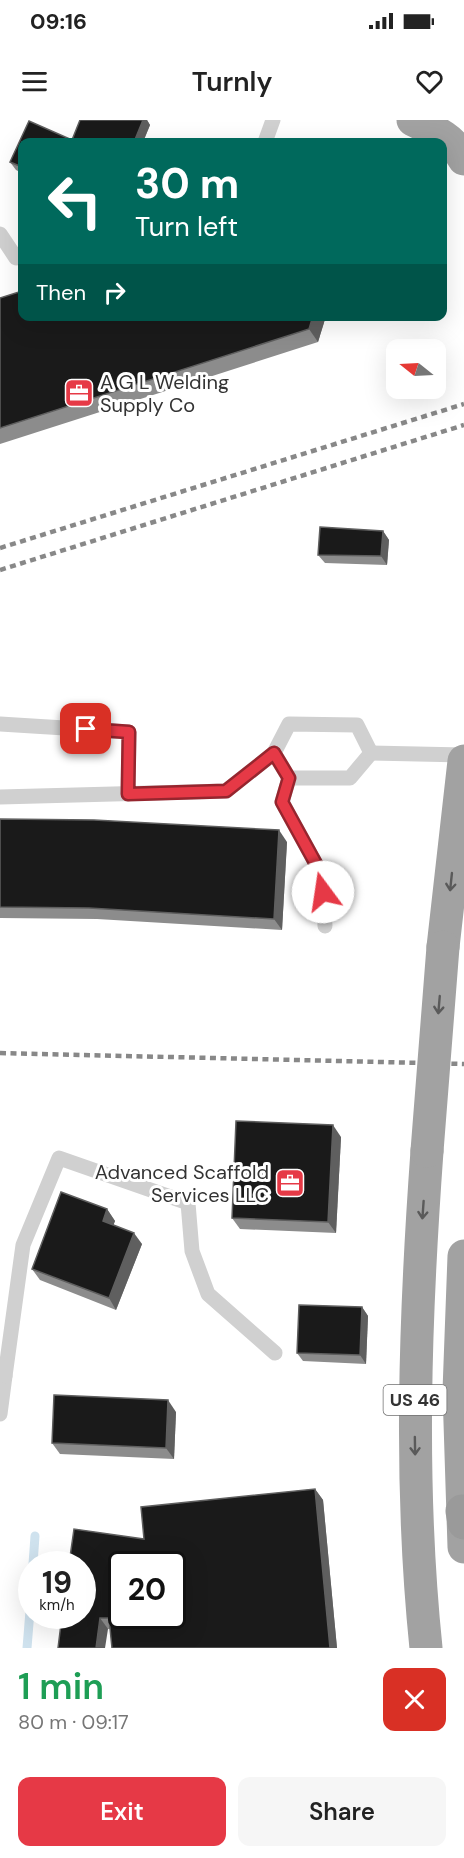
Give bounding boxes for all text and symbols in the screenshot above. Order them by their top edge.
text: 09:16 [30,7,87,36]
text: Turnly [192,64,272,99]
icon: menu [18,65,51,98]
icon: heart [413,65,446,98]
text: 30 m [135,156,239,211]
icon: left [36,162,114,240]
text: Turn left [135,209,238,244]
icon: right [98,276,131,309]
text: Then [36,278,86,307]
north arrow [386,339,446,399]
map controls [386,339,446,399]
place label: A G L Welding Supply Co [100,369,229,418]
office icon: A G L Welding Supply Co [63,377,95,409]
pin [60,703,111,754]
icon: arrive [69,712,102,745]
position arrow [291,860,355,924]
one-way arrow [445,871,456,891]
one-way arrow [433,994,444,1014]
place label: Advanced Scaffold Services LLC [95,1159,269,1208]
office icon: Advanced Scaffold Services LLC [274,1167,306,1199]
one-way arrow [417,1199,428,1219]
road number: US 46 [384,1385,446,1415]
one-way arrow [410,1436,421,1456]
speed limit sign: 20 [108,1551,186,1629]
text: 19 [42,1563,72,1602]
text: km/h [39,1595,75,1615]
text: 1 min [18,1663,104,1710]
button: close [383,1668,446,1731]
text: 80 m · 09:17 [18,1709,129,1735]
button: Exit [18,1777,226,1846]
button: Share [238,1777,446,1846]

